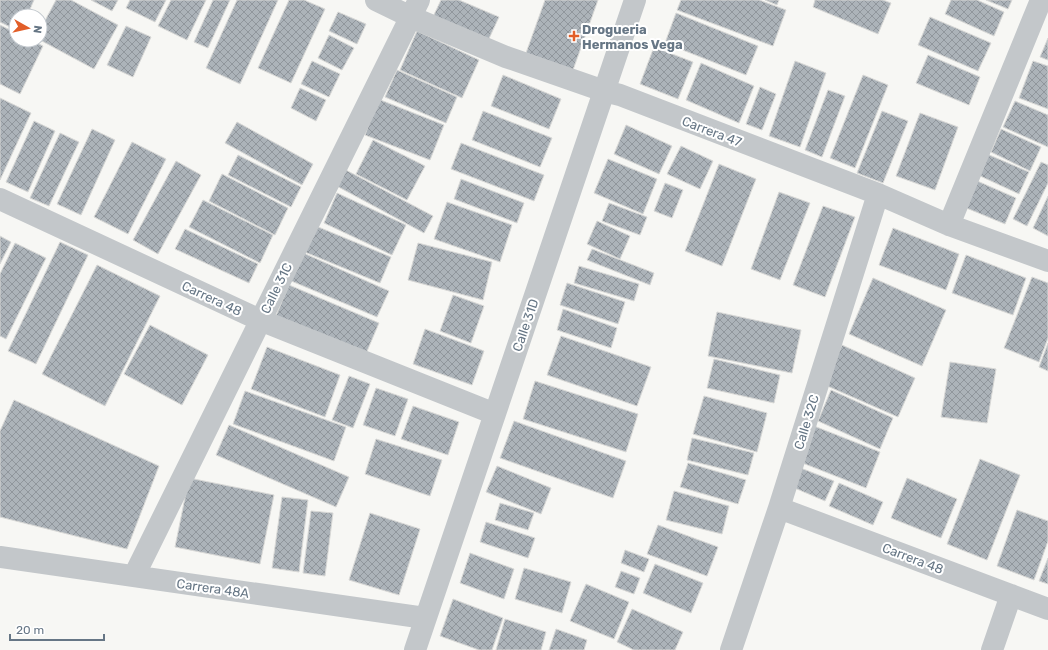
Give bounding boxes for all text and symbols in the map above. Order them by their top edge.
north arrow [8,8,48,48]
place label: Drogueria Hermanos Vega [582,22,683,52]
text: N [30,24,44,34]
marker: Drogueria Hermanos Vega [569,31,579,41]
street label: Carrera 47 [680,113,744,150]
street label: Calle 31C [258,260,295,316]
street label: Carrera 48 [179,278,244,319]
street label: Calle 31D [509,297,541,353]
street label: Calle 32C [791,393,822,451]
street label: Carrera 48 [880,540,946,577]
street label: Carrera 48A [176,576,250,601]
scale bar [10,616,104,642]
text: 20 m [16,623,44,637]

